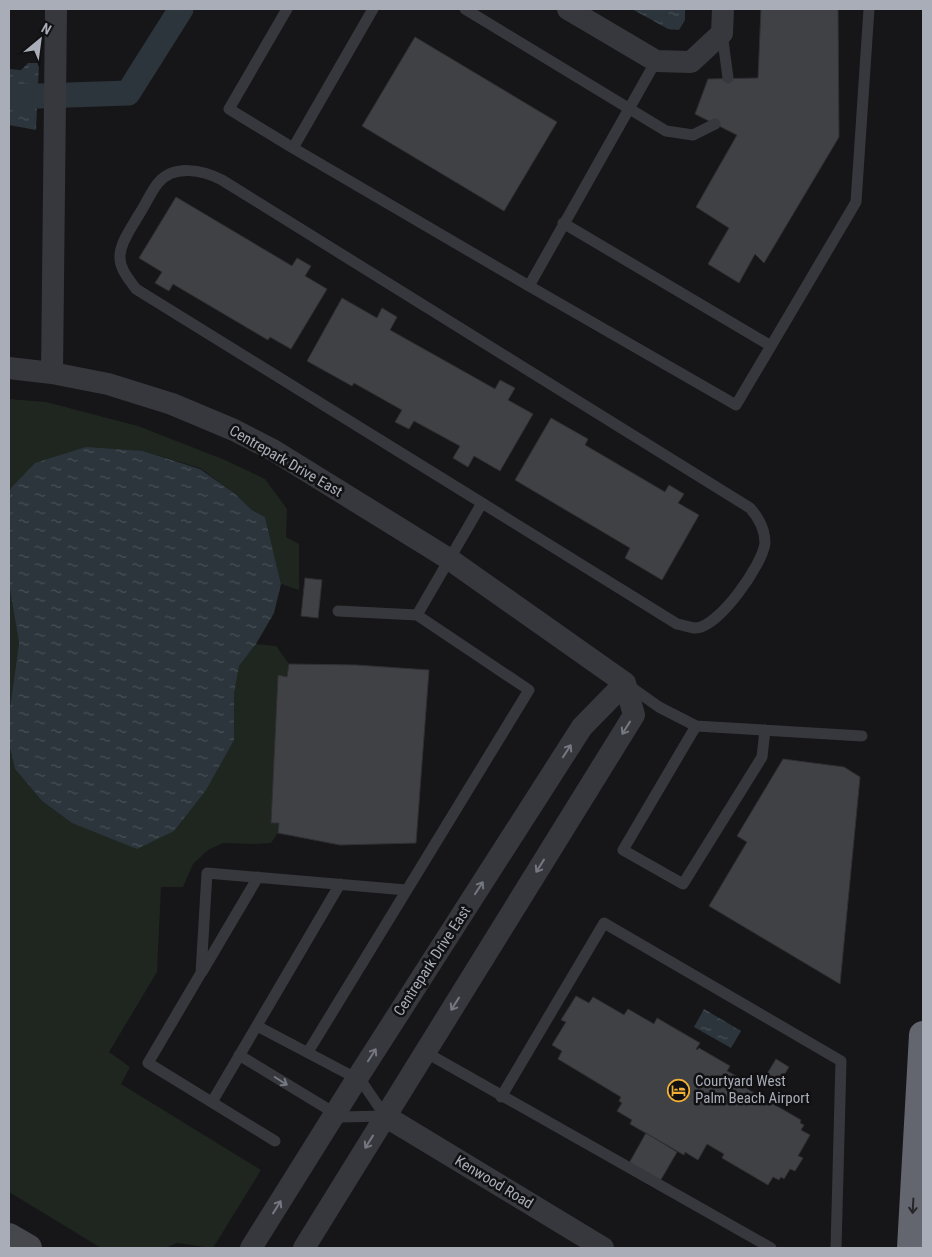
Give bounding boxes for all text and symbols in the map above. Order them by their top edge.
north arrow [15,15,65,65]
text: N [39,20,54,38]
street label: Centrepark Drive East [226,421,346,501]
one-way arrow [621,721,632,735]
one-way arrow [562,745,572,759]
one-way arrow [535,859,546,873]
one-way arrow [474,882,484,896]
street label: Centrepark Drive East [390,903,474,1019]
one-way arrow [449,997,460,1011]
one-way arrow [368,1048,378,1062]
place label: Courtyard West Palm Beach Airport [695,1072,810,1107]
one-way arrow [273,1076,287,1086]
hotel icon: Courtyard West Palm Beach Airport [667,1078,691,1102]
one-way arrow [364,1135,374,1149]
street label: Kenwood Road [452,1152,536,1212]
one-way arrow [909,1198,918,1214]
one-way arrow [272,1200,282,1214]

